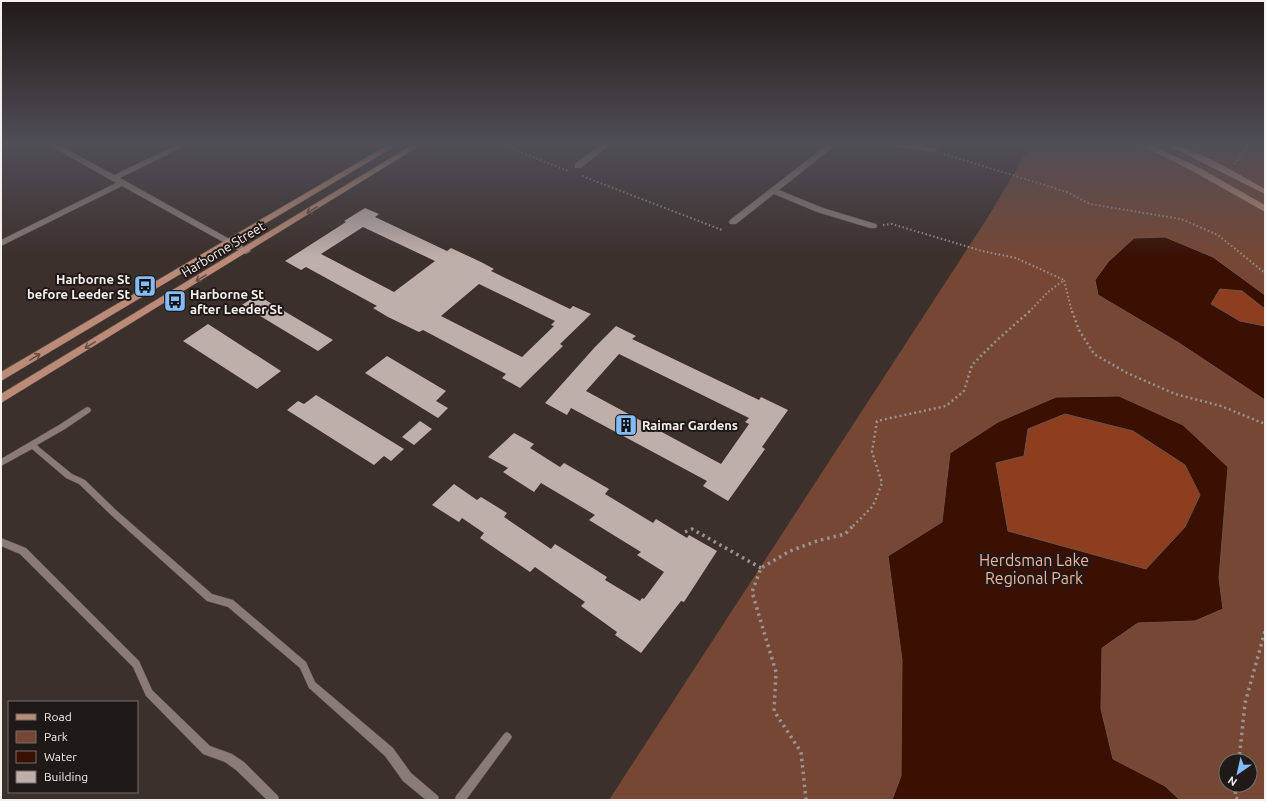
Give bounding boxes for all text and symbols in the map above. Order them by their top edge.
one-way arrow [307,206,318,214]
street label: Harborne Street [179,219,267,279]
place label: Harborne St before Leeder St [27,272,130,301]
bus stop icon: Harborne St before Leeder St [132,273,158,299]
one-way arrow [195,274,207,282]
place label: Harborne St after Leeder St [190,287,283,316]
bus stop icon: Harborne St after Leeder St [162,288,188,314]
one-way arrow [84,342,96,350]
one-way arrow [29,353,40,361]
building icon: Raimar Gardens [613,412,639,438]
place label: Raimar Gardens [642,418,738,432]
park label: Herdsman Lake Regional Park [979,551,1089,587]
legend [8,701,138,793]
text: Road [44,710,72,723]
text: Park [44,730,68,743]
text: Water [44,750,77,763]
north arrow [1218,753,1258,793]
text: Building [44,770,88,783]
text: N [1226,774,1239,789]

